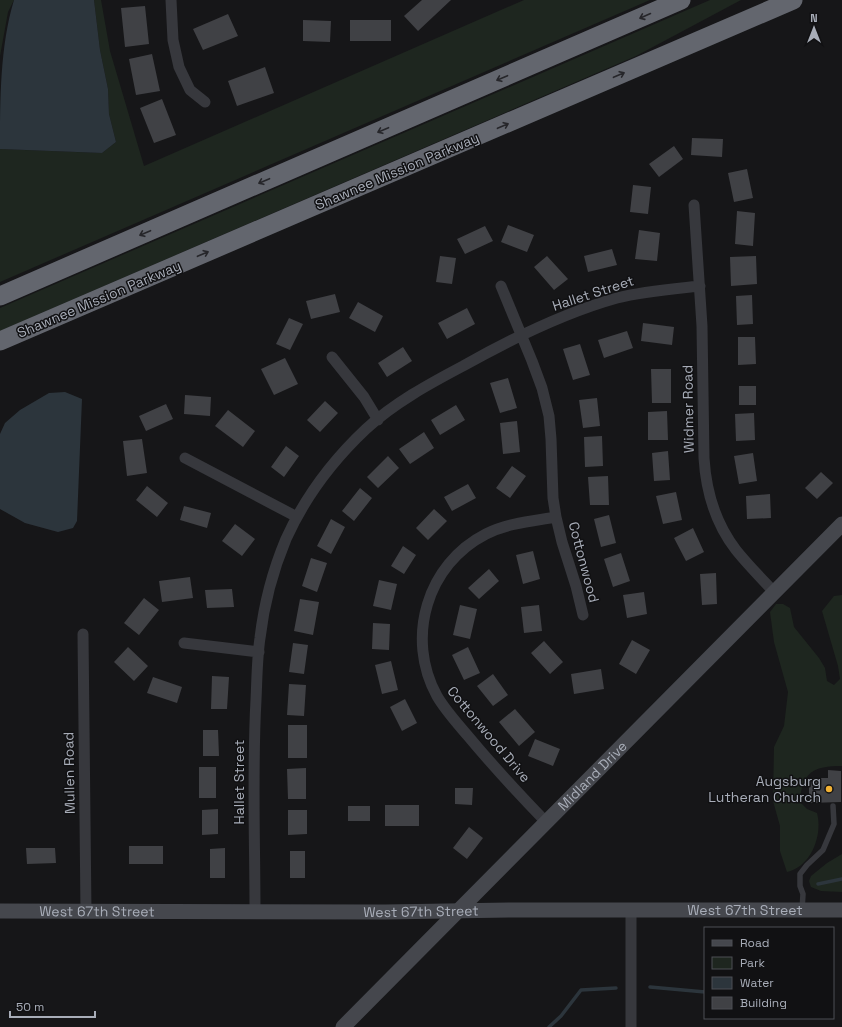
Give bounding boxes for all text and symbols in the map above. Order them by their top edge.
north arrow [794,8,834,48]
text: N [810,11,818,25]
one-way arrow [640,12,652,20]
one-way arrow [613,71,625,79]
one-way arrow [497,75,509,82]
one-way arrow [496,121,508,129]
one-way arrow [378,126,390,134]
street label: Shawnee Mission Parkway [312,128,482,214]
one-way arrow [258,178,270,185]
one-way arrow [139,230,151,237]
one-way arrow [197,250,209,257]
street label: Shawnee Mission Parkway [14,256,184,342]
street label: Hallet Street [550,271,636,315]
street label: Widmer Road [678,365,698,453]
street label: Cottonwood [565,520,603,604]
street label: Cottonwood Drive [443,682,535,786]
street label: Mullen Road [59,732,79,814]
street label: Midland Drive [554,737,631,814]
street label: Hallet Street [230,740,248,824]
place label: Augsburg Lutheran Church [708,772,821,806]
marker: Augsburg Lutheran Church [824,784,834,794]
street label: West 67th Street [363,901,479,921]
street label: West 67th Street [687,901,803,919]
street label: West 67th Street [39,902,155,920]
legend [704,927,834,1019]
text: Road [740,935,769,951]
text: Park [740,955,765,971]
text: Water [740,975,774,991]
scale bar [10,993,95,1019]
text: Building [740,995,787,1011]
text: 50 m [16,999,44,1015]

